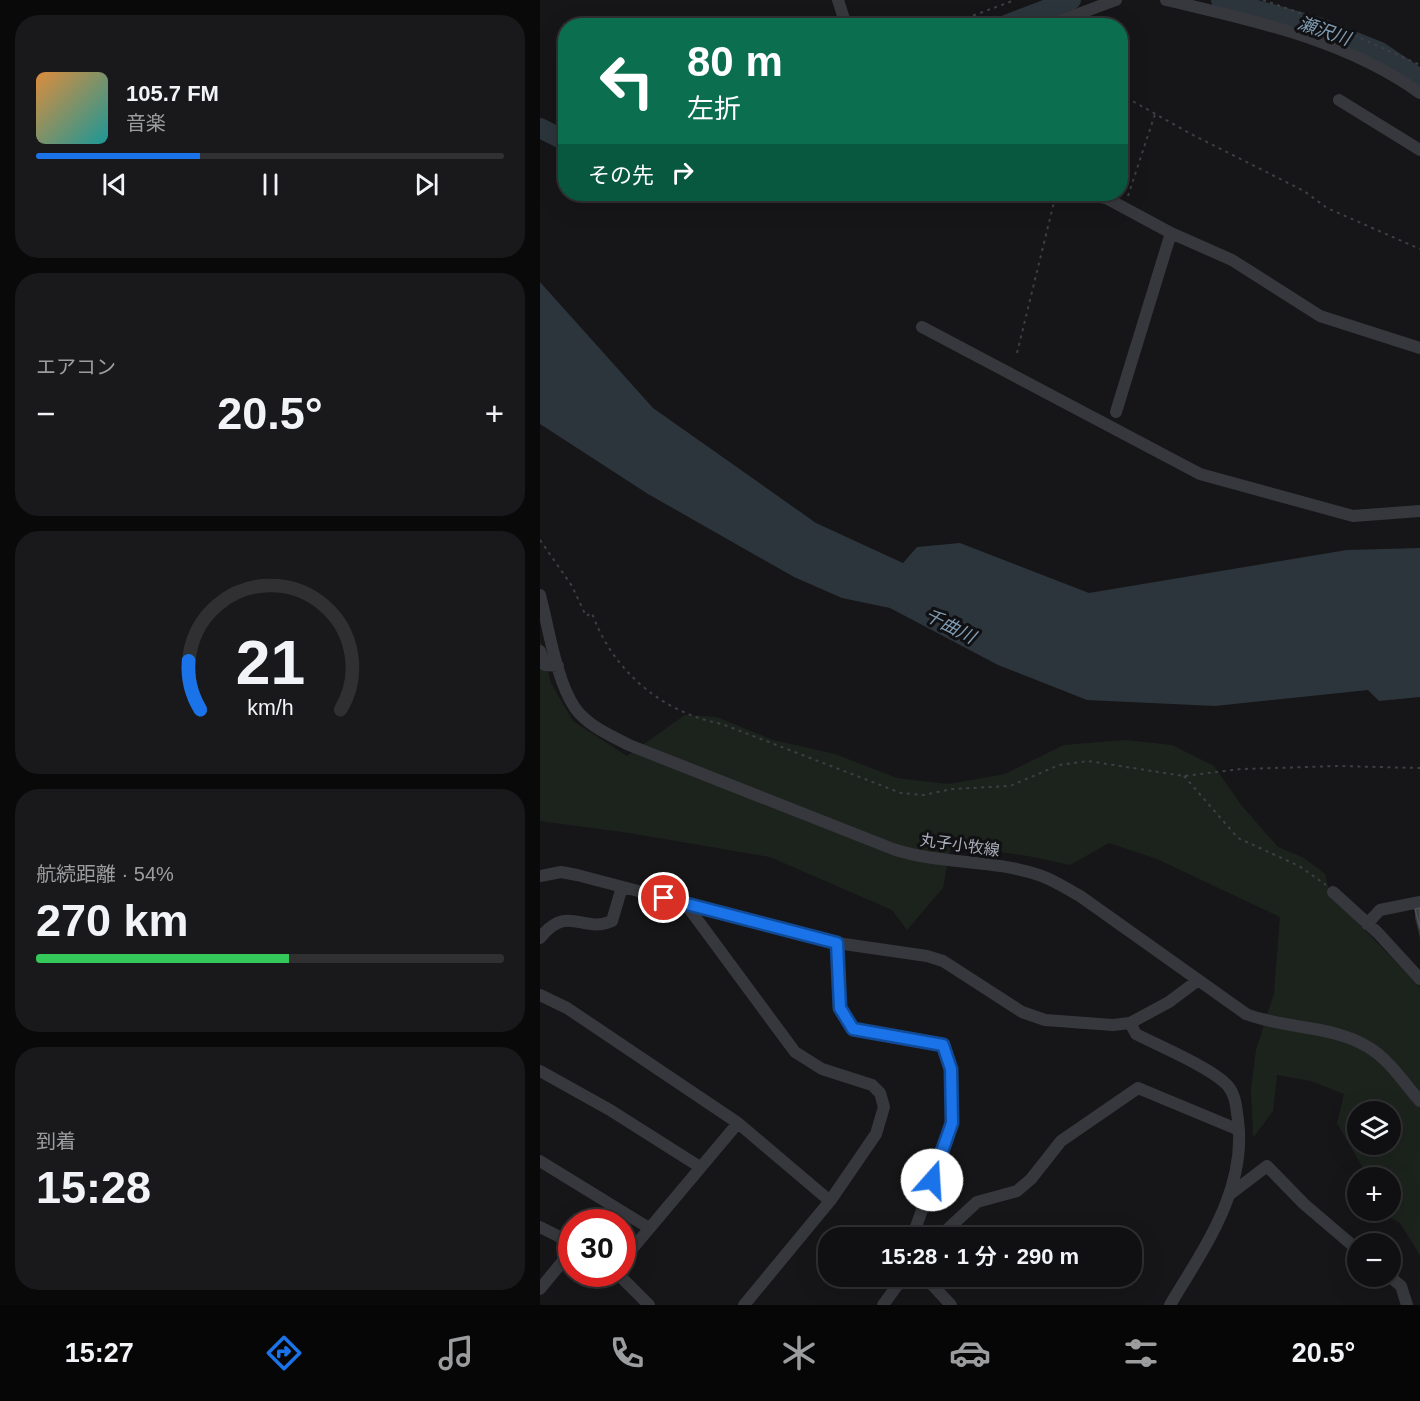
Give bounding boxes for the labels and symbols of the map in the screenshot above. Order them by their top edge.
water label: 瀬沢川 [1295,13,1355,50]
water label: 千曲川 [921,605,980,648]
street label: 丸子小牧線 [919,831,1001,859]
pin [638,872,689,923]
position arrow [900,1148,964,1212]
speed limit sign: 30 [558,1209,636,1287]

